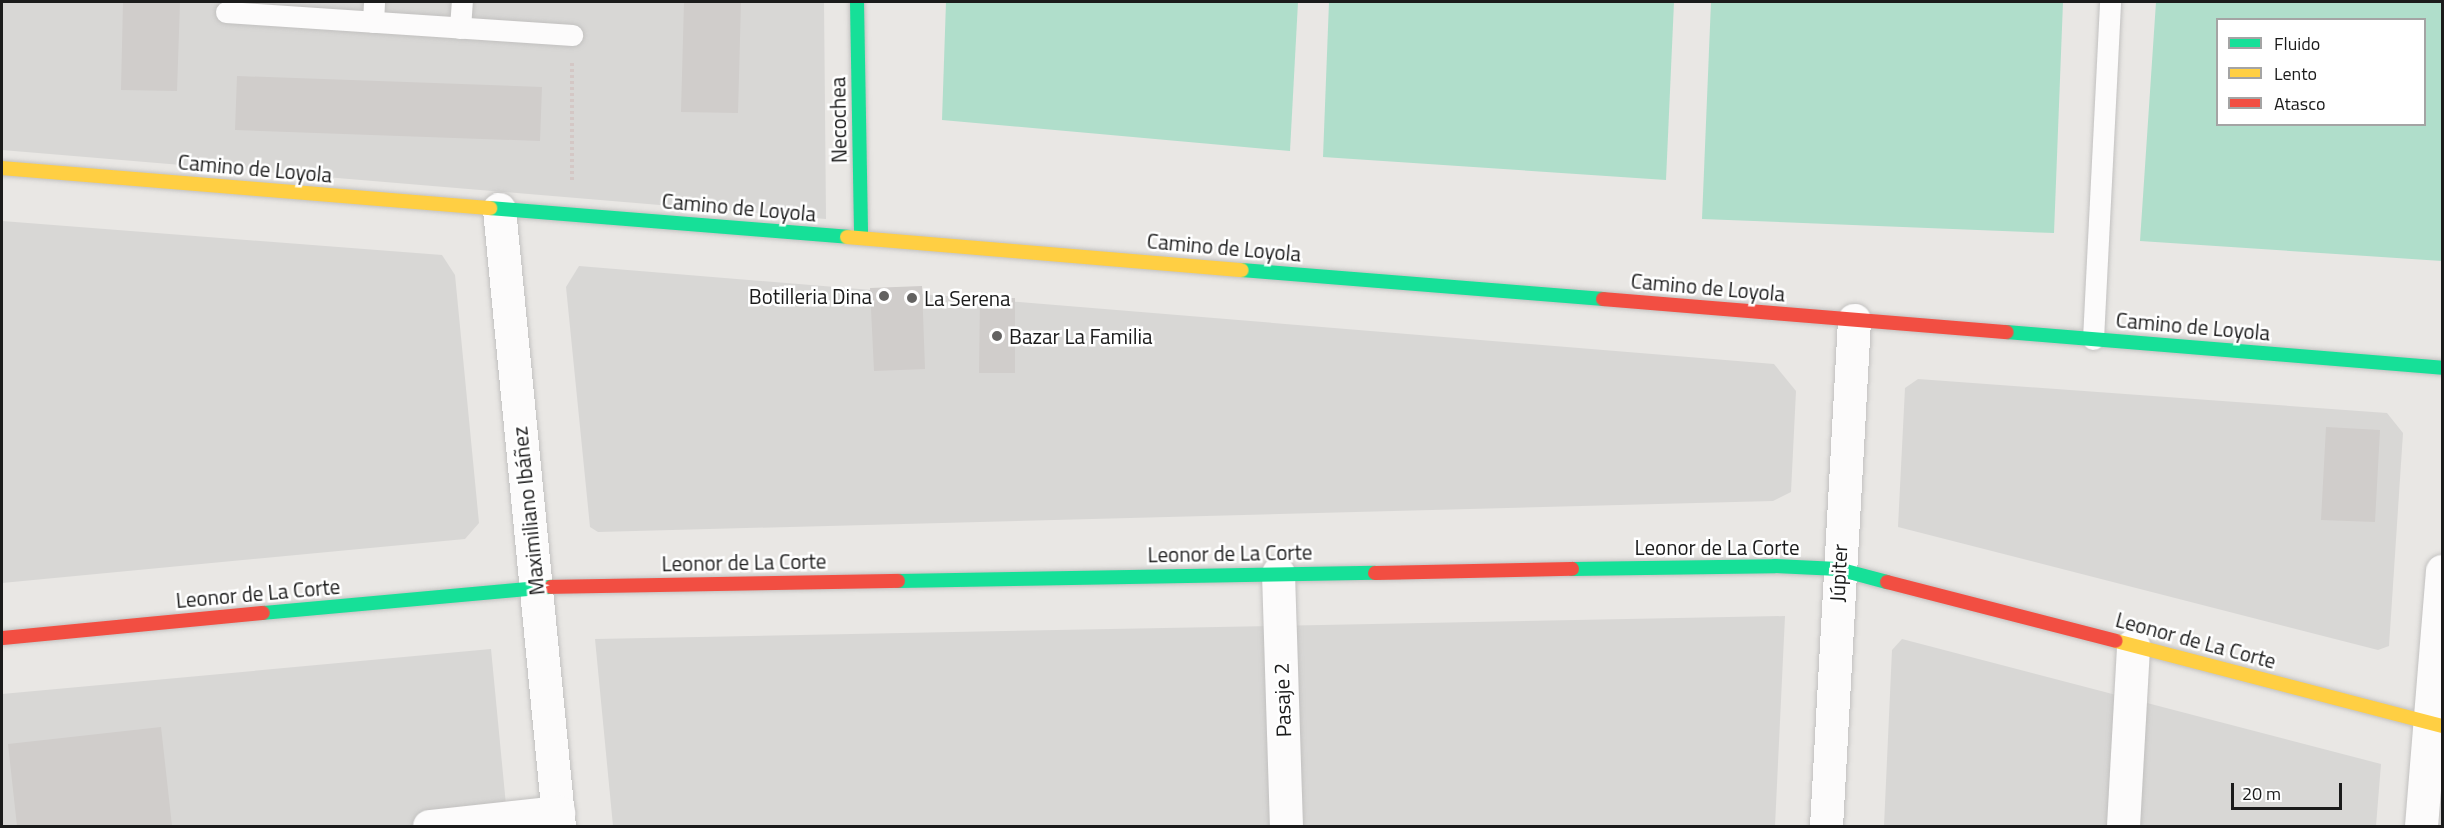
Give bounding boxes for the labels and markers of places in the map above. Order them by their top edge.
place label: Botilleria Dina [749,283,872,309]
place label: La Serena [924,285,1011,311]
marker: Botilleria Dina [877,289,891,303]
marker: La Serena [905,291,919,305]
place label: Bazar La Familia [1009,323,1153,349]
marker: Bazar La Familia [990,329,1004,343]

